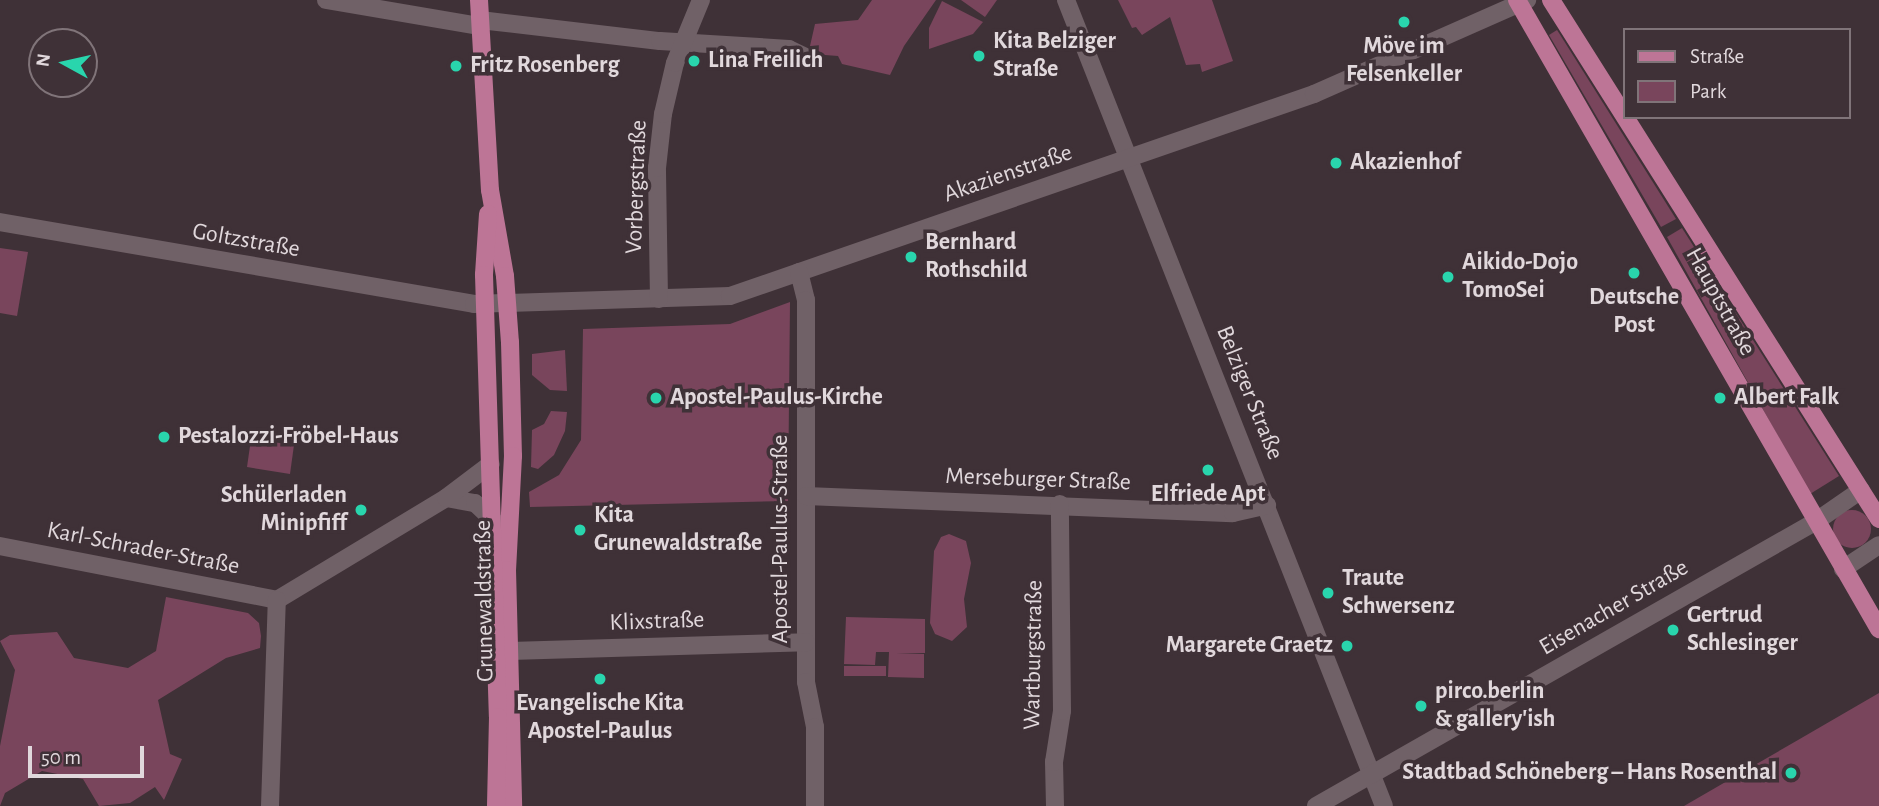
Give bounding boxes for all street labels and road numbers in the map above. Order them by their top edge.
street label: Vorbergstraße [620,119,654,255]
street label: Akazienstraße [940,139,1076,209]
street label: Goltzstraße [190,217,302,265]
street label: Hauptstraße [1679,243,1761,361]
street label: Belziger Straße [1209,322,1289,464]
street label: Apostel-Paulus-Straße [767,435,795,643]
street label: Merseburger Straße [945,462,1131,498]
street label: Karl-Schrader-Straße [44,516,242,582]
street label: Grunewaldstraße [469,520,501,682]
street label: Eisenacher Straße [1534,554,1694,662]
street label: Wartburgstraße [1018,580,1050,730]
street label: Klixstraße [609,606,705,638]

